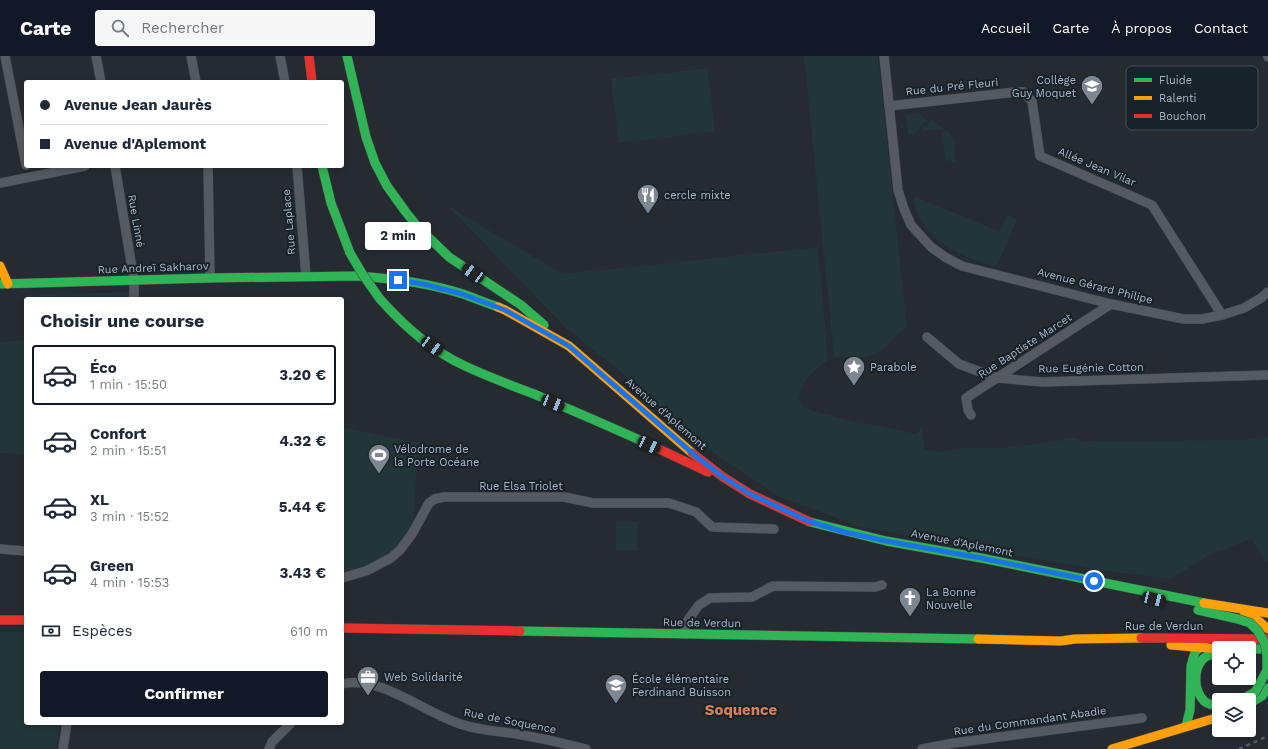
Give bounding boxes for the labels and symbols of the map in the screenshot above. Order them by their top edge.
legend [1126,66,1258,130]
school or university icon: Collège Guy Moquet [1079,73,1105,106]
place label: Collège Guy Moquet [1012,74,1076,100]
text: Fluide [1159,74,1192,87]
street label: Rue du Pré Fleuri [905,76,999,98]
text: Ralenti [1159,92,1197,105]
text: Bouchon [1159,110,1206,123]
street label: Allée Jean Vilar [1056,145,1138,189]
restaurant icon: cercle mixte [635,182,661,215]
street label: Rue Laplace [280,189,298,255]
place label: cercle mixte [664,189,731,202]
street label: Rue Linné [125,193,147,249]
callout: 2 min [365,222,431,250]
street label: Rue Andreï Sakharov [97,260,209,276]
car [460,261,486,285]
street label: Avenue Gérard Philipe [1036,265,1154,307]
route end [389,271,407,289]
street label: Rue Baptiste Marcet [976,311,1075,381]
car [419,334,445,358]
place icon: Parabole [841,354,867,387]
place label: Parabole [870,361,917,374]
street label: Rue Eugénie Cotton [1038,361,1144,375]
street label: Avenue d'Aplemont [623,375,710,453]
car [540,393,566,413]
car [636,434,662,456]
sports icon: Vélodrome de la Porte Océane [366,442,392,475]
place label: Vélodrome de la Porte Océane [394,443,479,469]
street label: Rue Elsa Triolet [479,480,563,493]
street label: Avenue d'Aplemont [910,527,1014,559]
route start [1085,572,1103,590]
church icon: La Bonne Nouvelle [897,585,923,618]
place label: La Bonne Nouvelle [926,586,976,612]
car [1141,590,1167,608]
street label: Rue de Verdun [663,616,741,630]
street label: Rue de Verdun [1125,620,1203,633]
office icon: Web Solidarité [355,664,381,697]
place label: Web Solidarité [384,671,463,684]
school or university icon: École élémentaire Ferdinand Buisson [603,672,629,705]
place label: École élémentaire Ferdinand Buisson [632,672,731,699]
district label: Soquence [705,701,778,719]
street label: Rue du Commandant Abadie [953,704,1107,738]
street label: Rue de Soquence [463,706,557,736]

